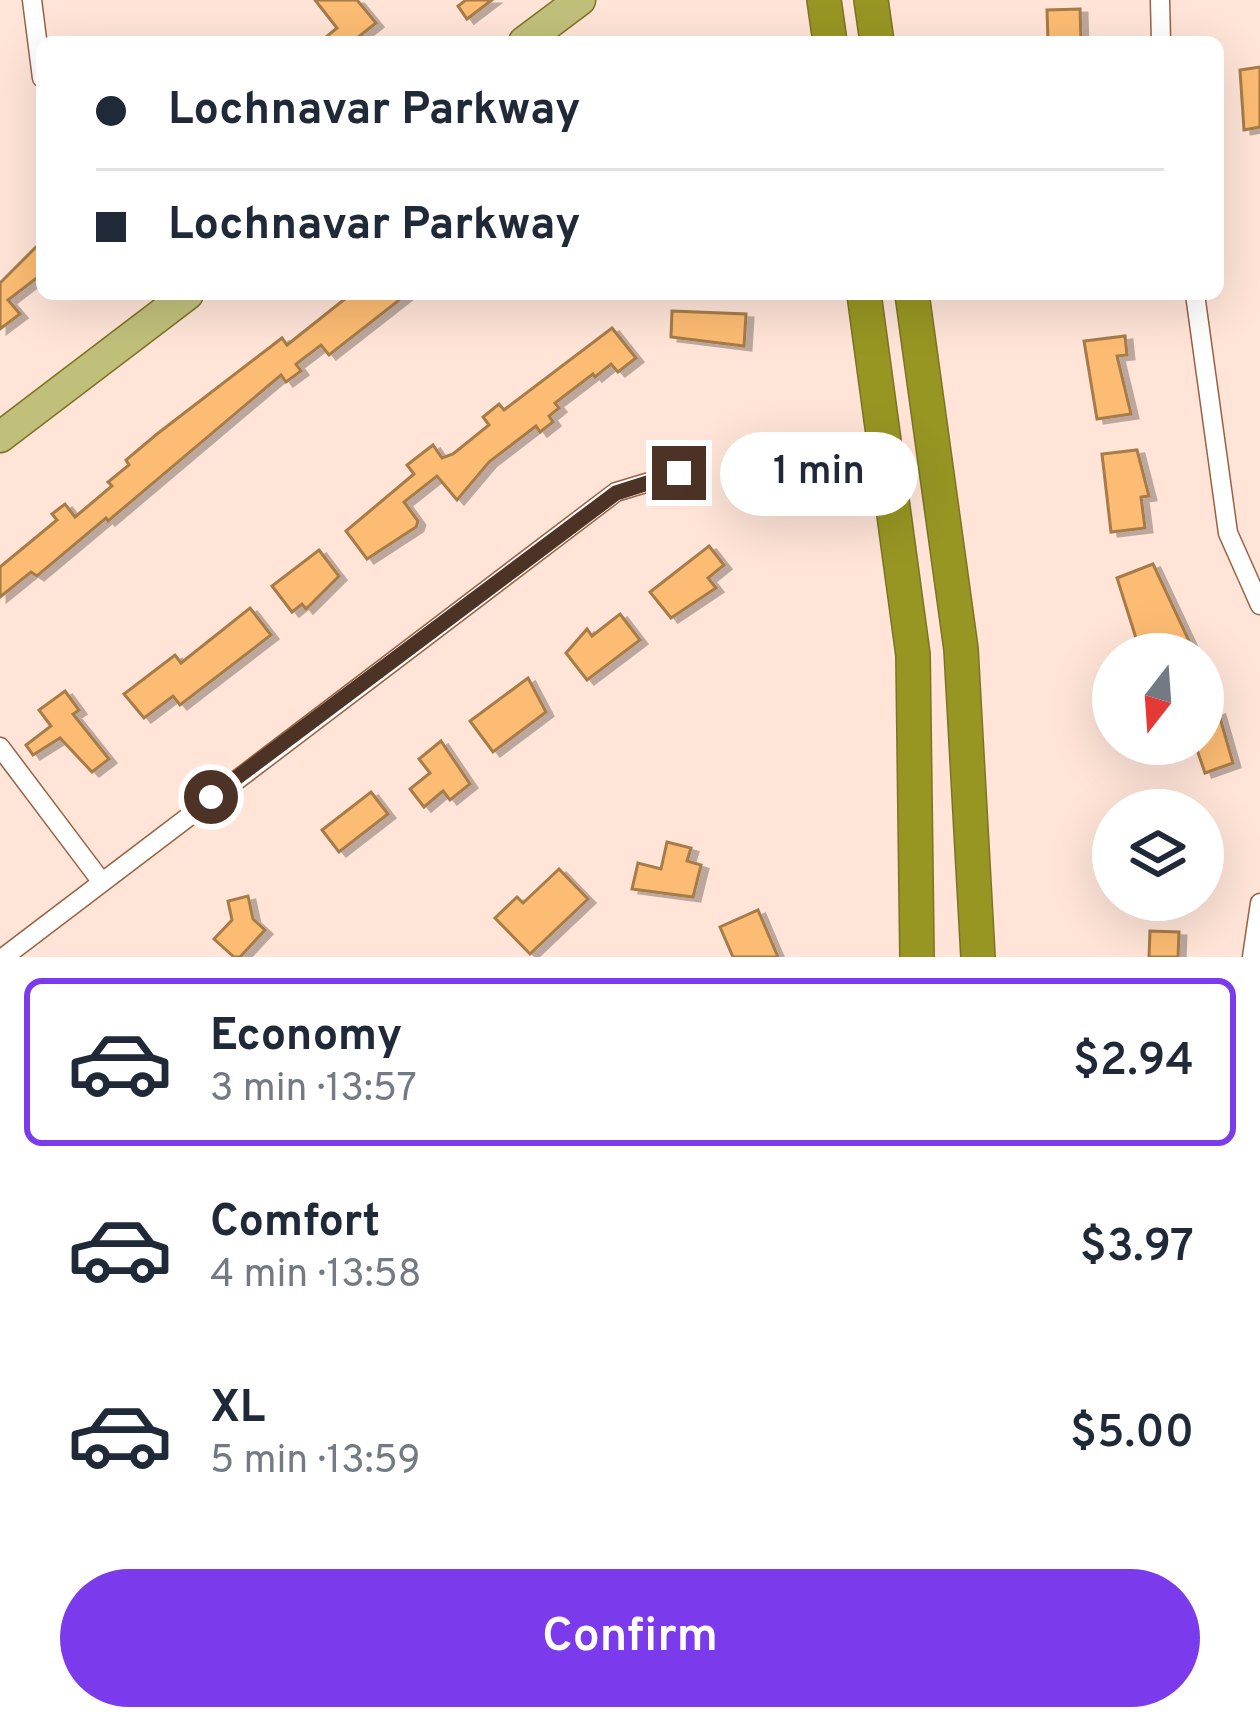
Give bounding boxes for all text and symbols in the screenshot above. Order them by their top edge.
text: Lochnavar Parkway [168,83,581,140]
text: Lochnavar Parkway [168,198,581,255]
callout: 1 min [721,431,919,515]
route end [652,446,706,500]
text: 1 min [773,449,865,498]
north arrow [1092,633,1224,765]
map controls [1092,633,1224,921]
route start [184,770,238,824]
button: layers [1092,789,1224,921]
icon: car [66,1008,174,1116]
text: Economy [210,1009,402,1066]
text: $2.94 [1073,1034,1194,1091]
text: 3 min · 13:57 [210,1066,417,1115]
icon: car [66,1194,174,1302]
text: Comfort [210,1195,380,1252]
text: $3.97 [1080,1220,1194,1277]
text: 4 min · 13:58 [210,1252,421,1301]
icon: car [66,1380,174,1488]
text: XL [210,1381,265,1438]
text: $5.00 [1070,1406,1194,1463]
text: 5 min · 13:59 [210,1438,421,1487]
button: Confirm [60,1569,1200,1707]

